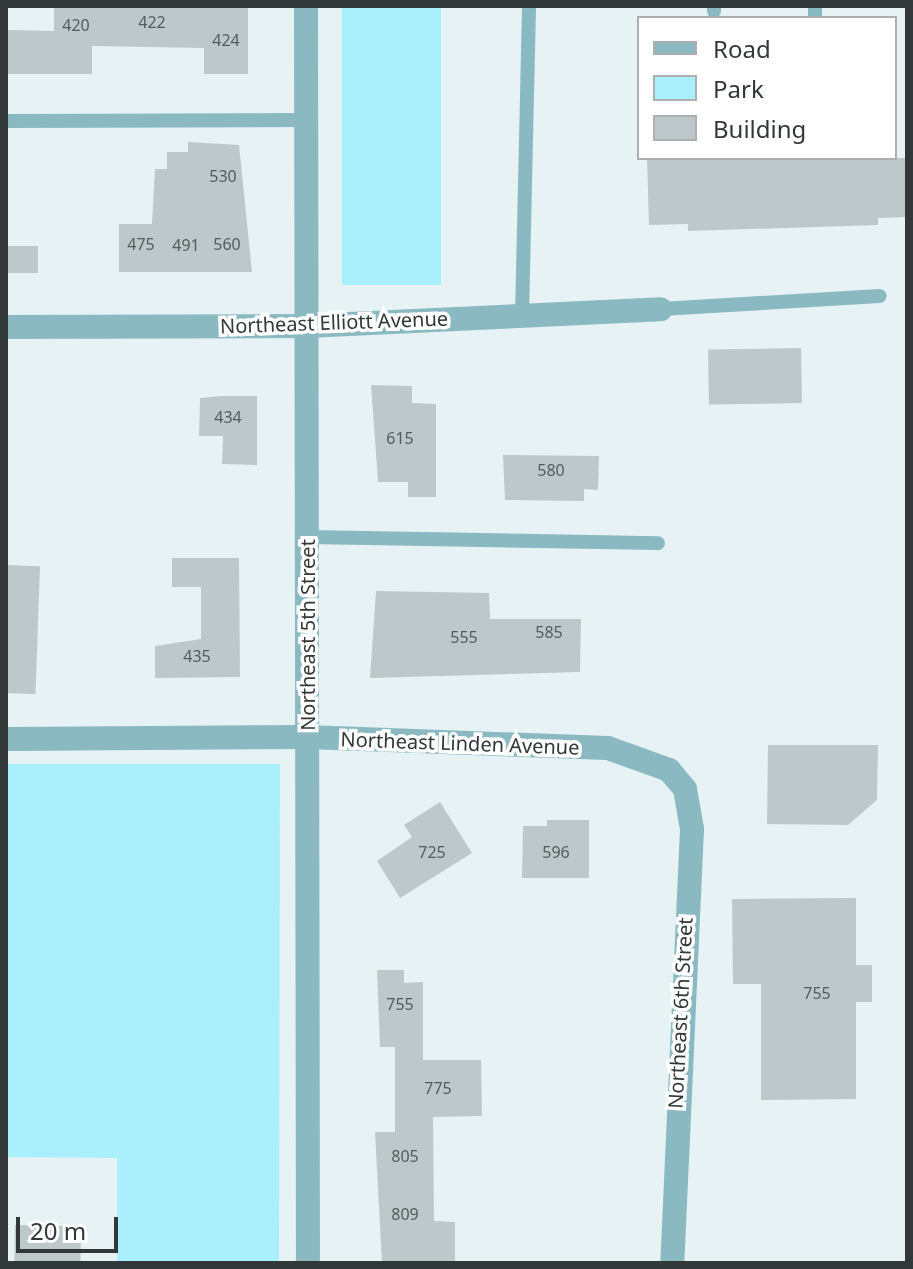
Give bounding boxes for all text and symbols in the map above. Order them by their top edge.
house number: 422 [138,12,166,32]
house number: 420 [62,15,90,35]
legend [637,16,897,160]
house number: 424 [212,30,240,50]
text: Road [713,32,771,65]
text: Park [713,72,764,105]
text: Building [713,112,806,145]
house number: 530 [209,166,237,186]
house number: 475 [127,234,155,254]
house number: 560 [213,234,241,254]
house number: 491 [172,235,200,255]
street label: Northeast Elliott Avenue [220,306,448,338]
house number: 434 [214,407,242,427]
house number: 615 [386,428,414,448]
house number: 580 [537,460,565,480]
street label: Northeast 5th Street [295,539,319,731]
house number: 585 [535,622,563,642]
house number: 555 [450,627,478,647]
house number: 435 [183,646,211,666]
street label: Northeast Linden Avenue [340,727,580,759]
house number: 725 [418,842,446,862]
house number: 596 [542,842,570,862]
street label: Northeast 6th Street [663,917,697,1109]
house number: 755 [803,983,831,1003]
house number: 755 [386,994,414,1014]
house number: 775 [424,1078,452,1098]
house number: 805 [391,1146,419,1166]
scale bar [20,1201,122,1251]
house number: 809 [391,1204,419,1224]
text: 20 m [30,1214,86,1247]

